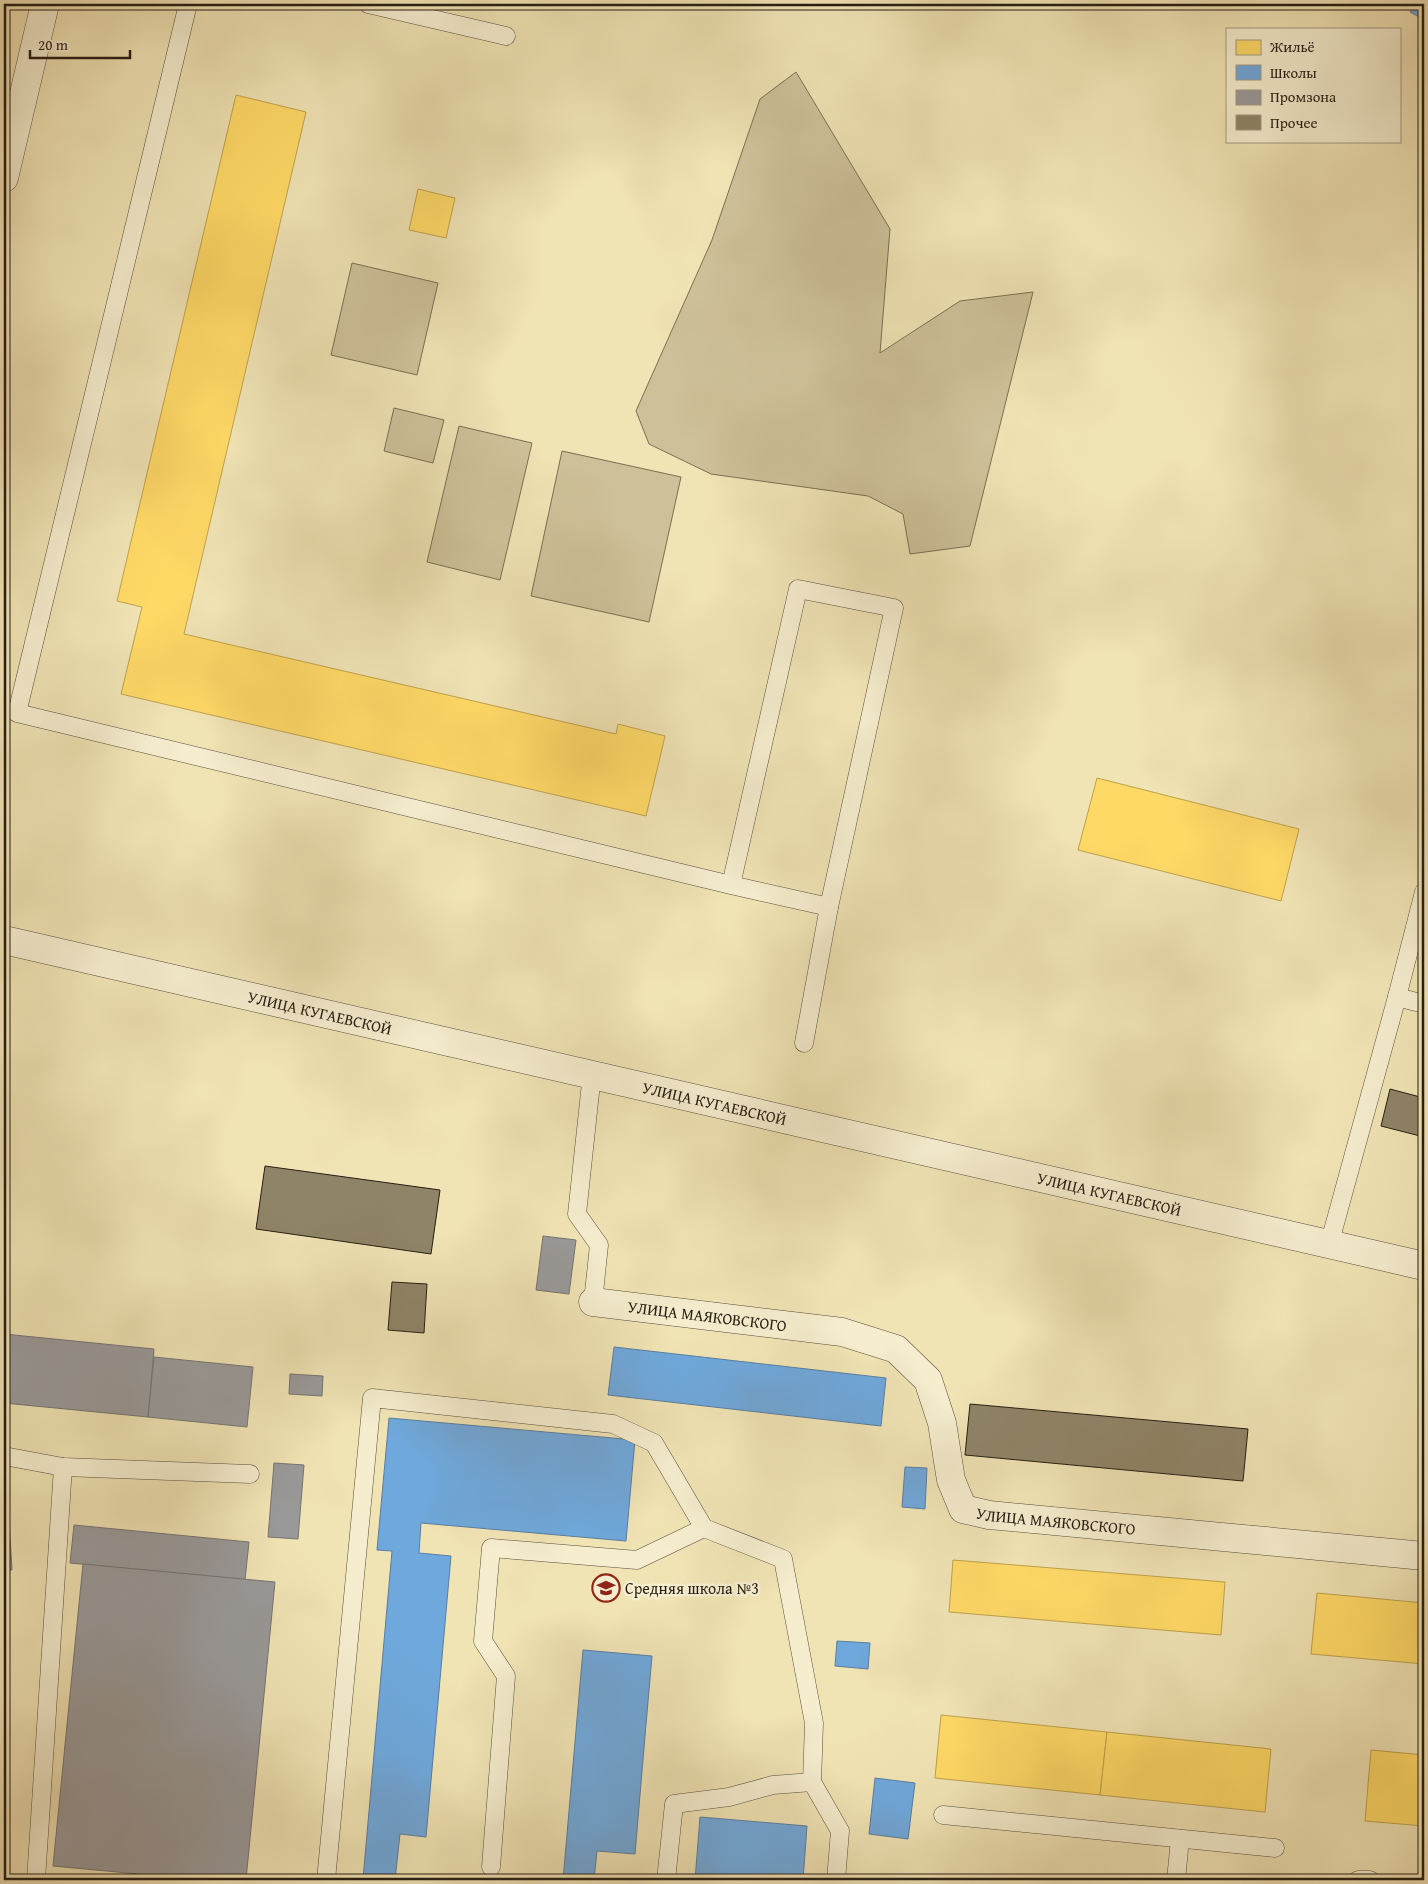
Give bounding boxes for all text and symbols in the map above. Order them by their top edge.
scale bar [30,28,130,60]
legend [1226,28,1400,142]
text: 20 m [38,34,69,55]
text: Жильё [1269,36,1315,57]
text: Школы [1270,62,1317,83]
text: Промзона [1270,86,1337,107]
text: Прочее [1270,112,1318,133]
street label: УЛИЦА КУГАЕВСКОЙ [245,984,395,1041]
street label: УЛИЦА КУГАЕВСКОЙ [640,1075,789,1131]
street label: УЛИЦА КУГАЕВСКОЙ [1035,1166,1184,1222]
street label: УЛИЦА МАЯКОВСКОГО [626,1294,788,1337]
street label: УЛИЦА МАЯКОВСКОГО [974,1500,1137,1541]
school or university icon: Средняя школа №3 [591,1573,621,1603]
place label: Средняя школа №3 [625,1576,759,1600]

